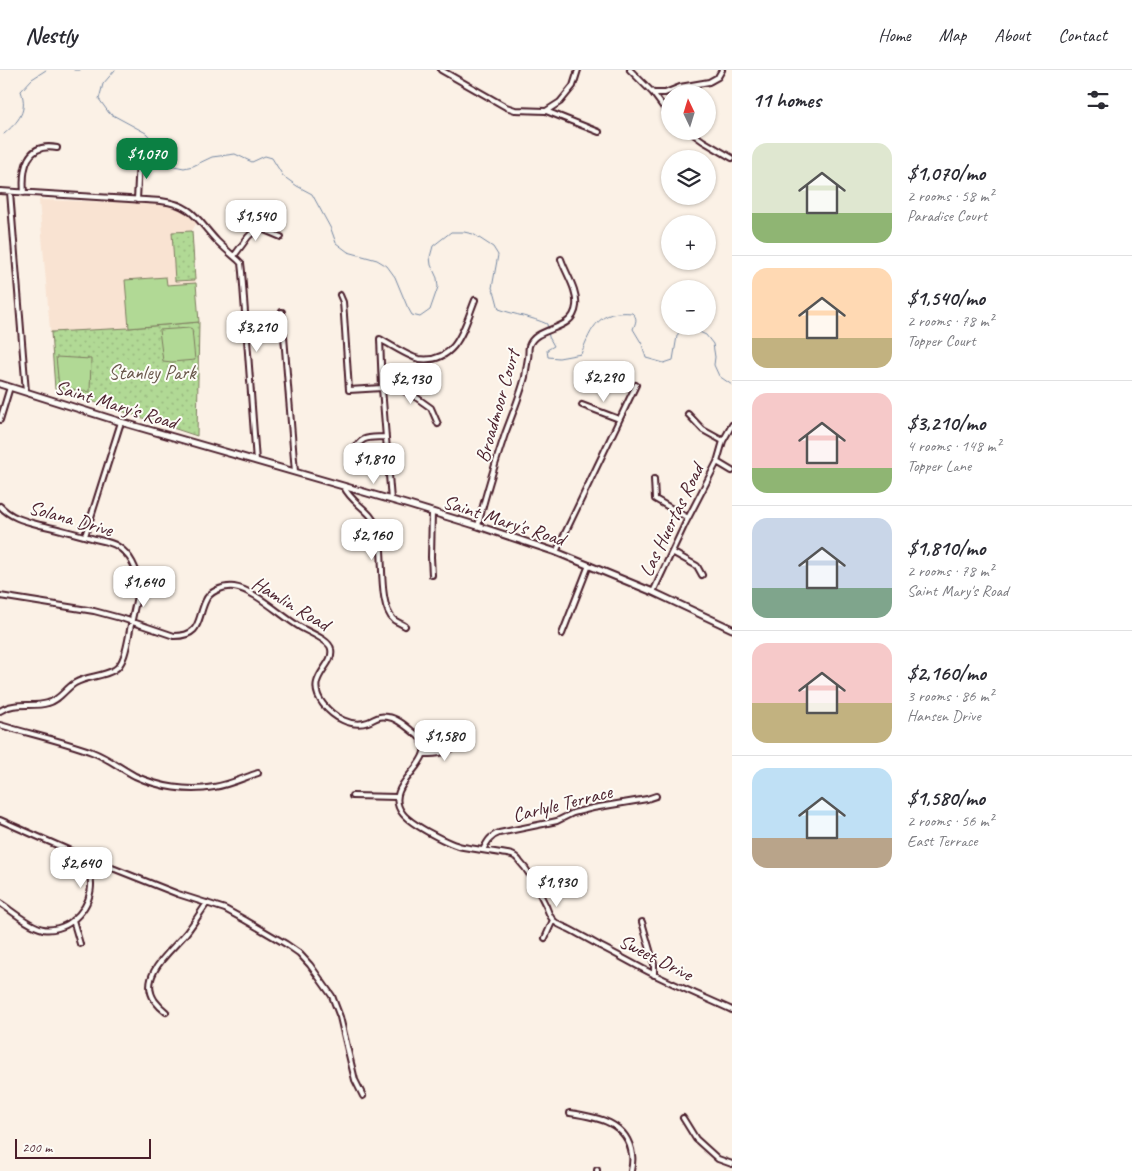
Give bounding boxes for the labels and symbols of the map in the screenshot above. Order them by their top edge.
north arrow [661,85,716,140]
pin: $1,070 [106,138,188,180]
pin: $1,540 [215,200,297,242]
pin: $3,210 [216,310,298,353]
street label: Broadmoor Court [470,344,526,465]
park label: Stanley Park [108,360,197,385]
pin: $2,290 [563,360,645,403]
pin: $2,130 [370,362,452,405]
street label: Saint Mary's Road [52,374,183,436]
pin: $1,810 [333,442,415,485]
street label: Las Huertas Road [633,457,711,581]
street label: Saint Mary's Road [440,489,571,553]
street label: Solana Drive [26,495,117,543]
pin: $2,160 [331,518,413,561]
pin: $1,640 [103,566,185,608]
street label: Hamlin Road [247,570,337,638]
pin: $1,580 [404,720,486,762]
street label: Carlyle Terrace [510,779,616,828]
pin: $2,640 [40,846,122,889]
pin: $1,930 [516,866,598,908]
street label: Sweet Drive [615,928,698,987]
scale bar [15,1136,151,1159]

